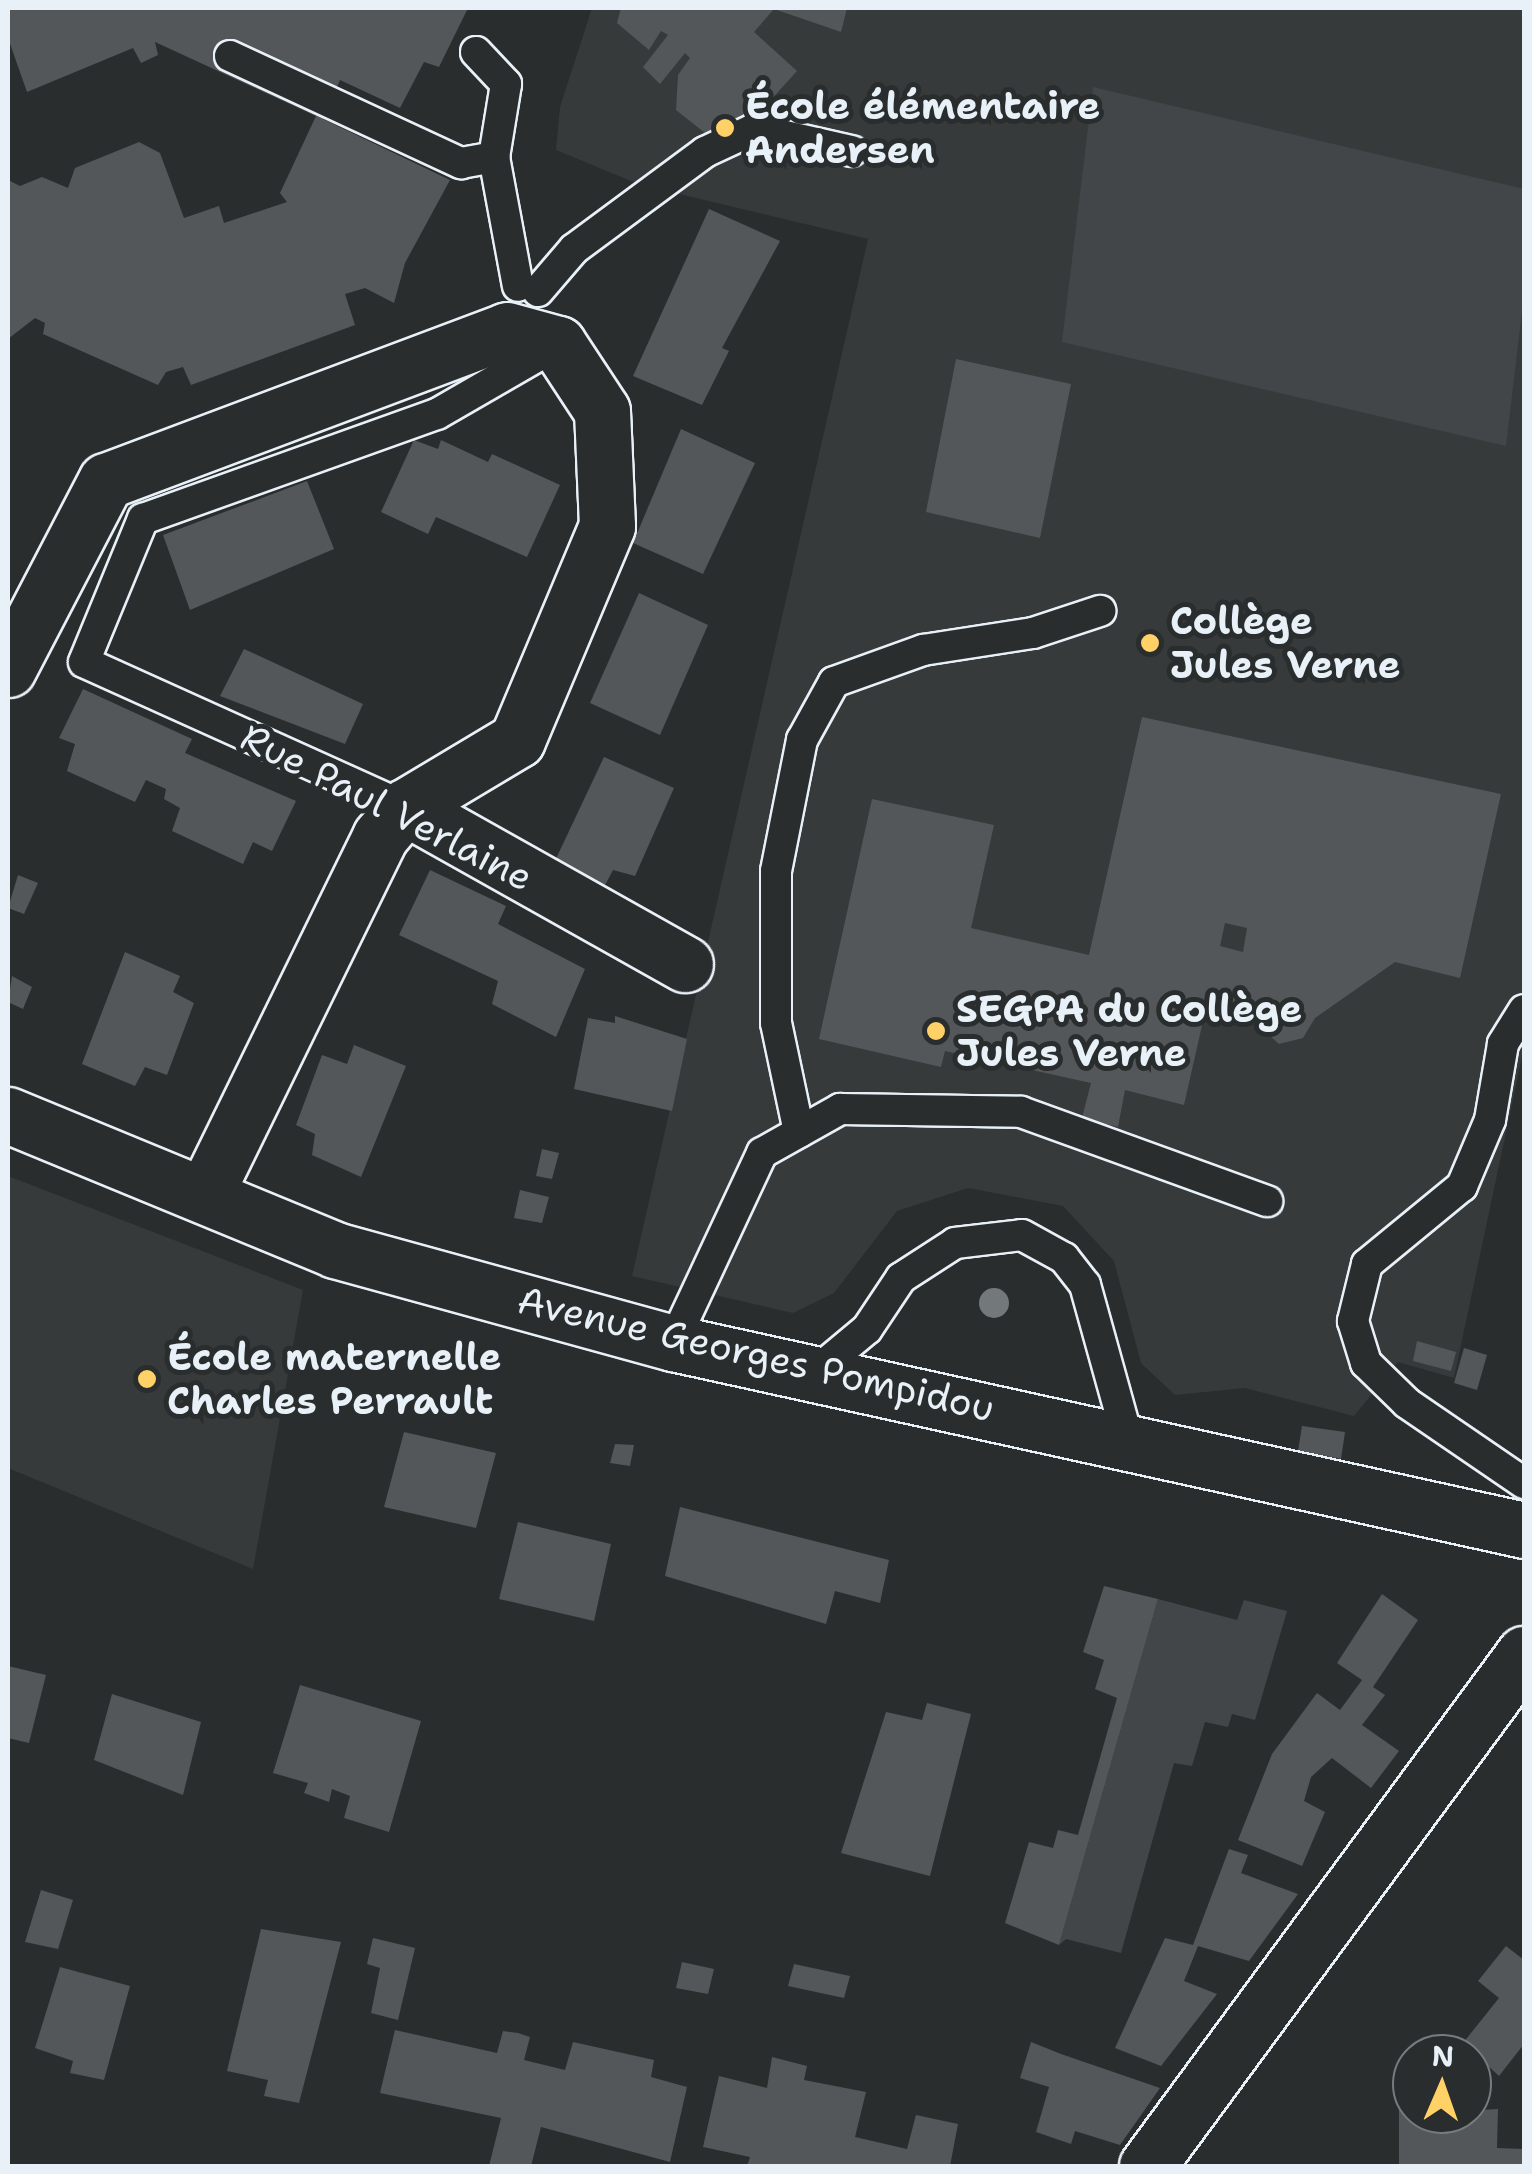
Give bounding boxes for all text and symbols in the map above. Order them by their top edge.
place label: École élémentaire Andersen [745,83,1100,172]
marker: École élémentaire Andersen [714,117,736,139]
place label: Collège Jules Verne [1170,598,1401,688]
marker: Collège Jules Verne [1139,632,1161,654]
street label: Rue Paul Verlaine [233,714,541,900]
place label: SEGPA du Collège Jules Verne [956,986,1302,1076]
marker: SEGPA du Collège Jules Verne [925,1020,947,1042]
street label: Avenue Georges Pompidou [513,1277,999,1431]
place label: École maternelle Charles Perrault [167,1334,501,1424]
marker: École maternelle Charles Perrault [136,1368,158,1390]
north arrow [1392,2034,1492,2134]
text: N [1431,2037,1455,2075]

